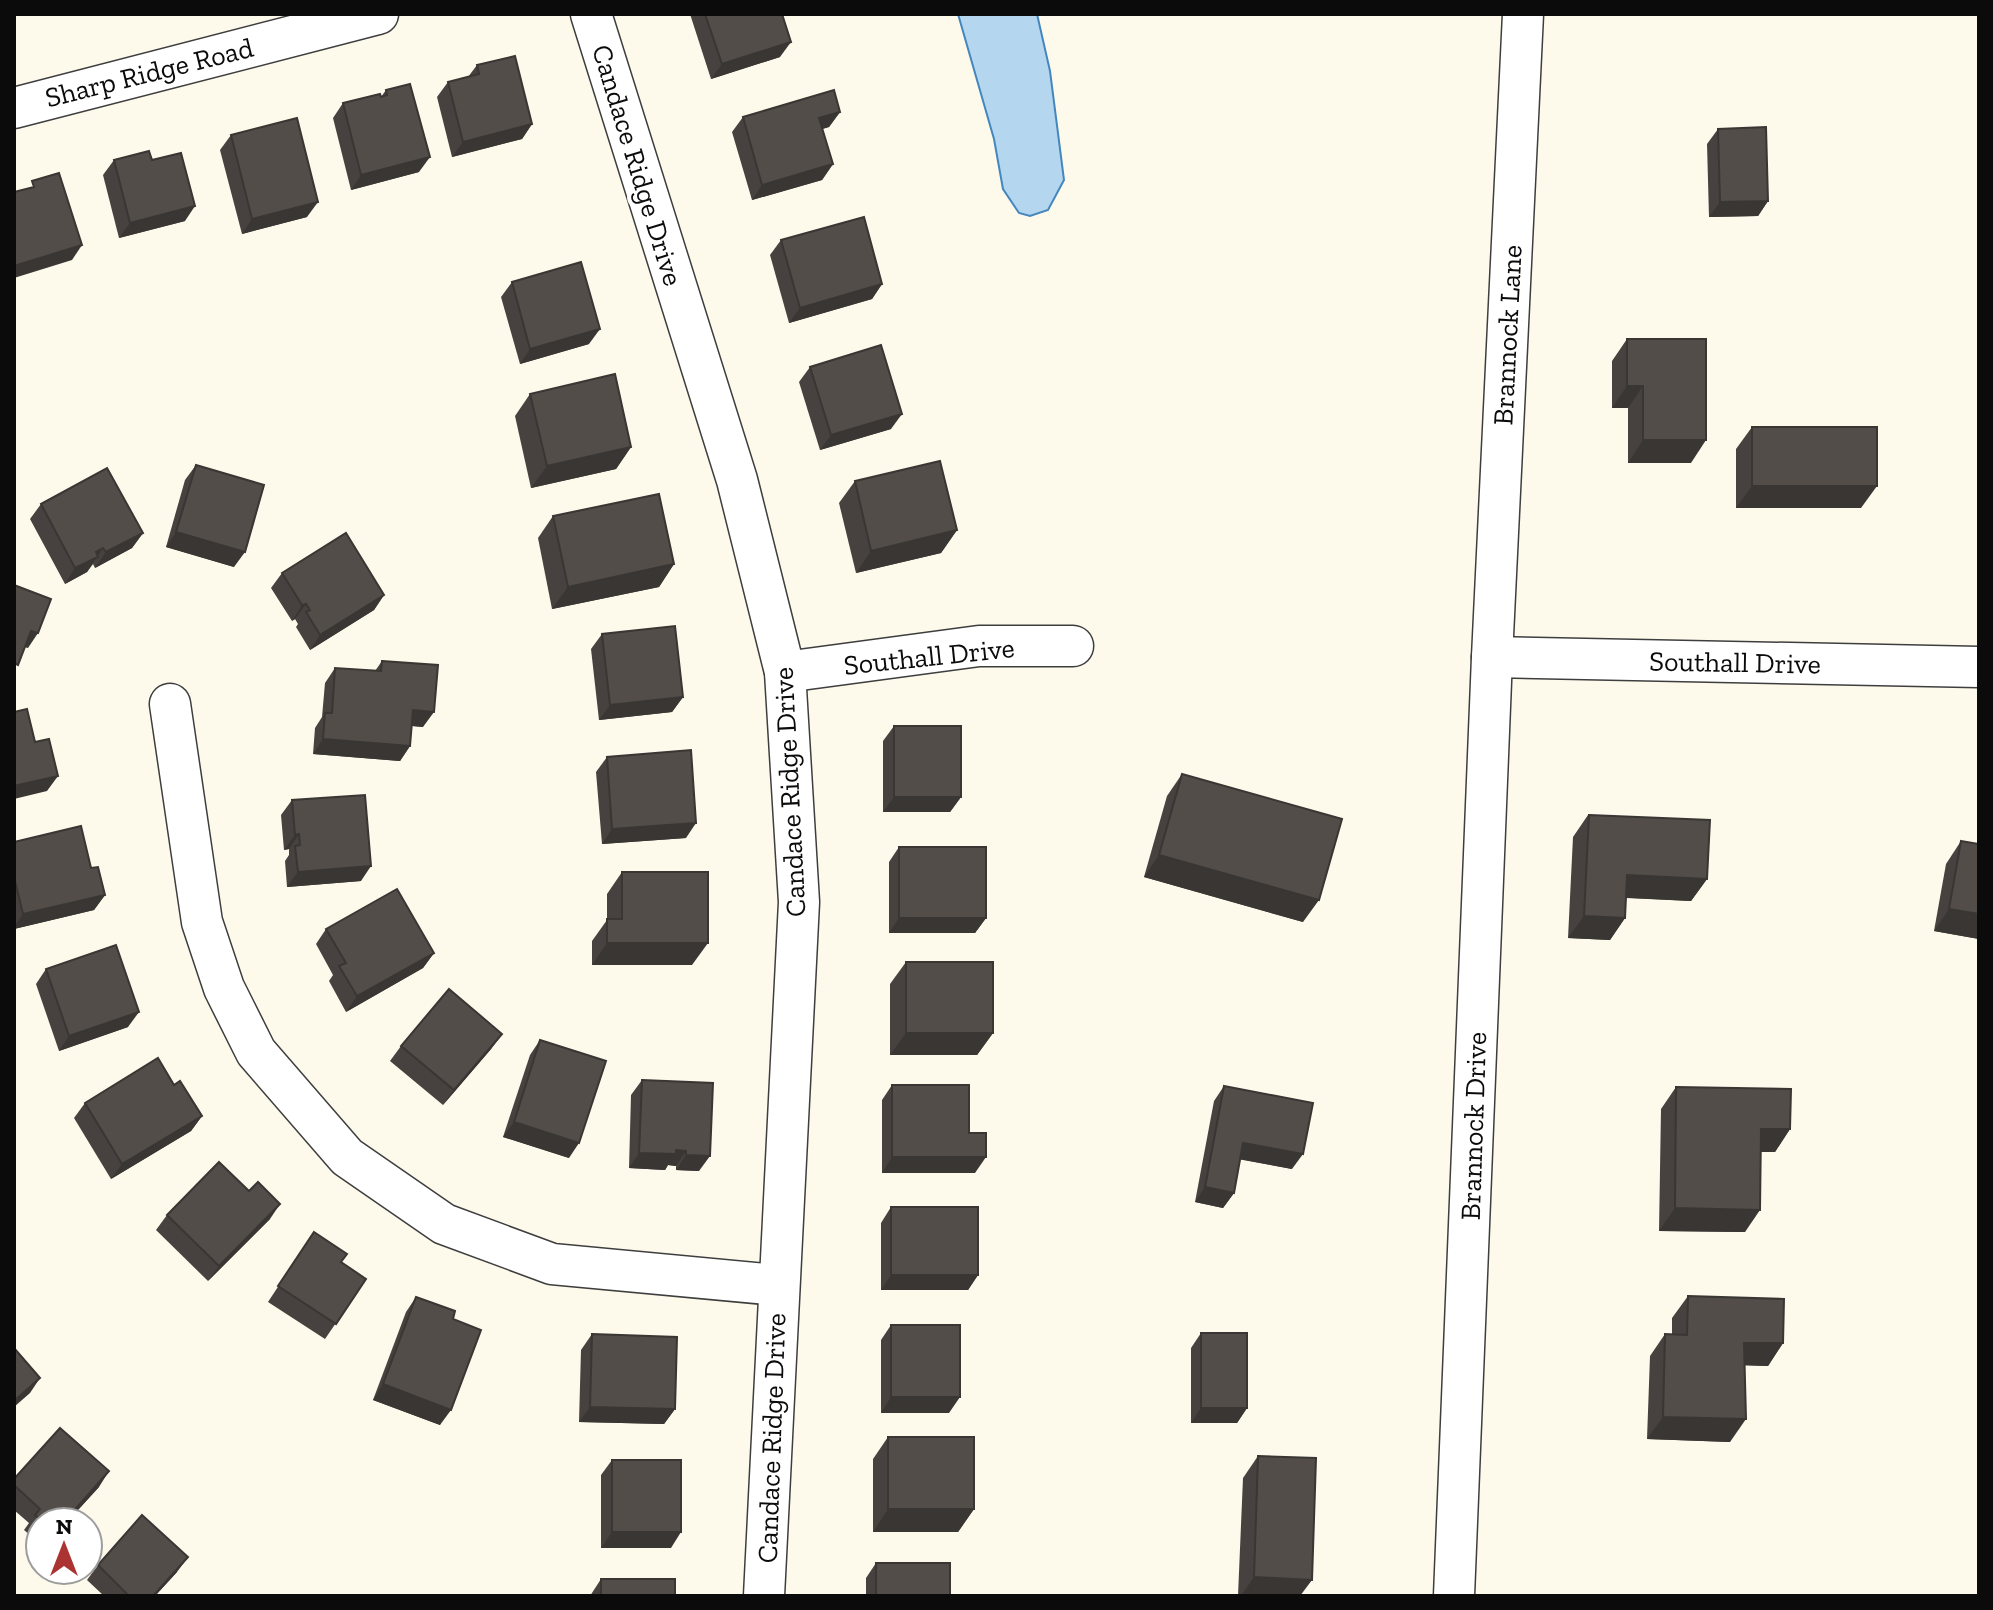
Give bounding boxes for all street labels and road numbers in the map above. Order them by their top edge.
street label: Sharp Ridge Road [42,31,257,114]
street label: Candace Ridge Drive [585,41,690,290]
street label: Brannock Lane [1486,244,1529,426]
street label: Southall Drive [842,631,1016,682]
street label: Southall Drive [1649,645,1821,680]
street label: Candace Ridge Drive [766,666,813,918]
street label: Brannock Drive [1454,1031,1493,1221]
street label: Candace Ridge Drive [751,1312,792,1564]

